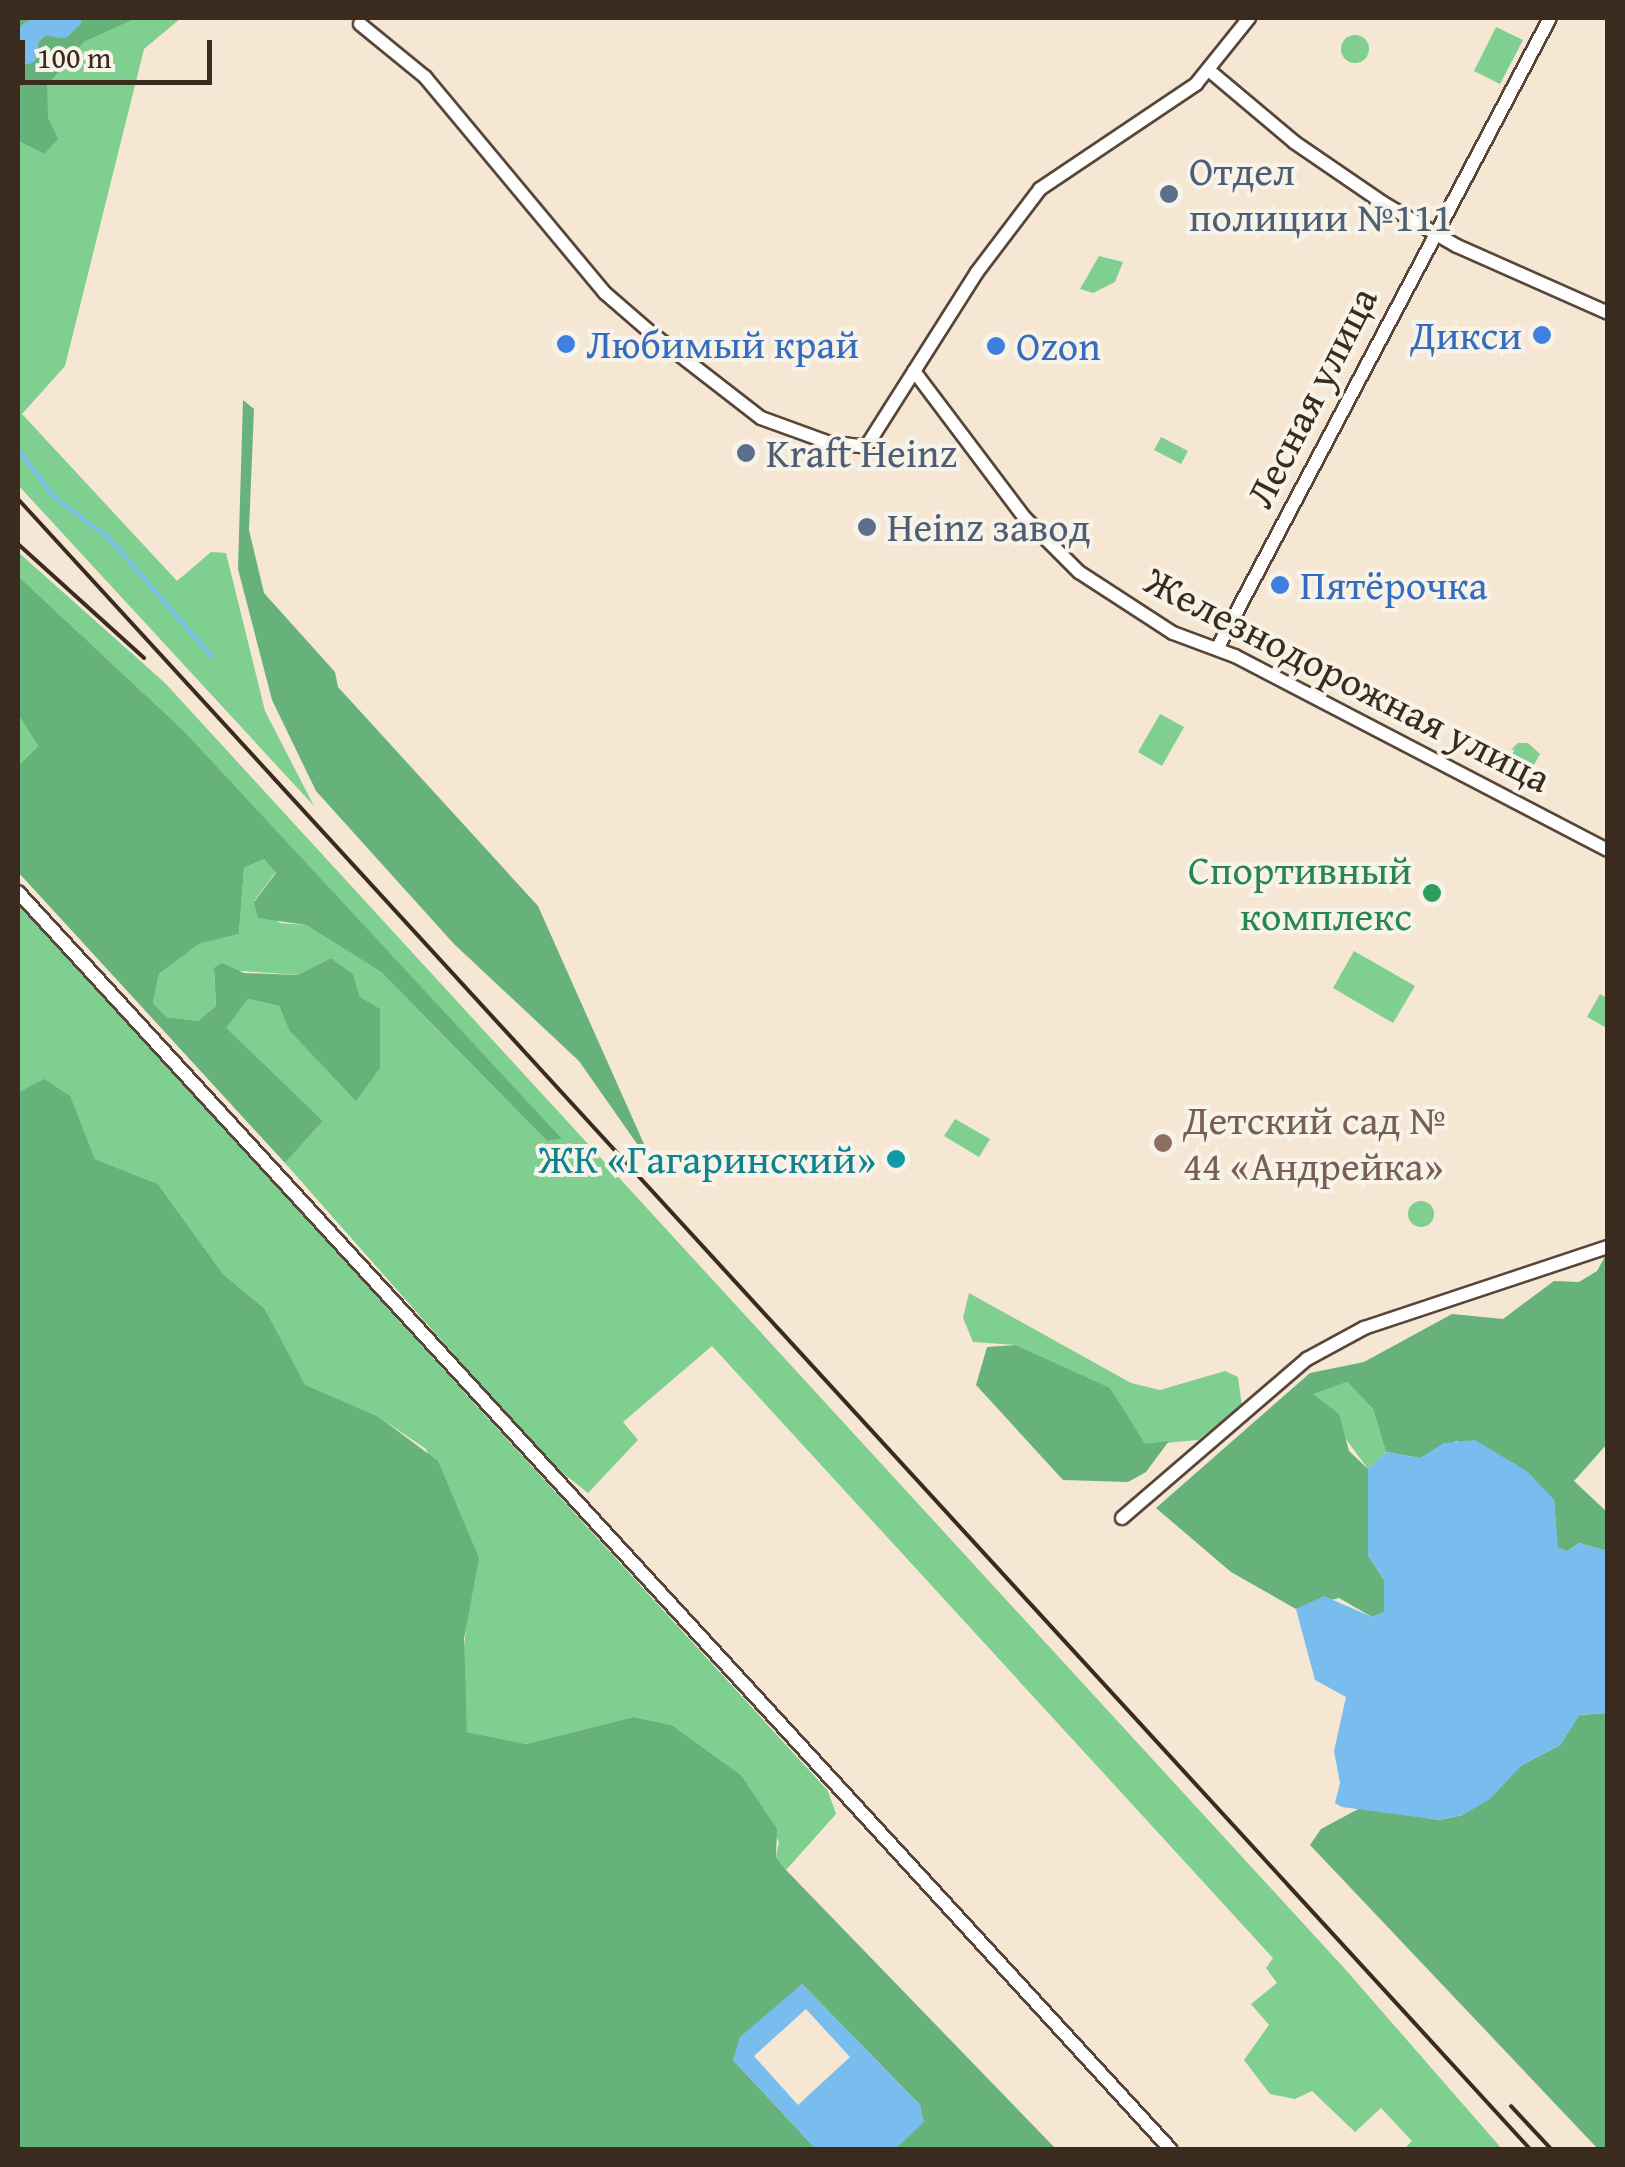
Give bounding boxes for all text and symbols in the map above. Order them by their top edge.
scale bar [25,20,218,82]
text: 100 m [37,35,111,79]
place label: Отдел полиции №111 [1189,147,1452,241]
marker: Отдел полиции №111 [1158,183,1180,205]
street label: Лесная улица [1235,279,1387,515]
place label: Дикси [1410,311,1522,359]
place label: Любимый край [586,320,859,368]
place label: Ozon [1016,322,1101,370]
marker: Дикси [1531,324,1553,346]
marker: Любимый край [555,333,577,355]
marker: Ozon [985,335,1007,357]
place label: Kraft Heinz [766,429,957,477]
marker: Kraft Heinz [735,442,757,464]
place label: Heinz завод [887,503,1090,551]
marker: Heinz завод [856,516,878,538]
street label: Железнодорожная улица [1137,556,1559,802]
place label: Пятёрочка [1300,561,1488,609]
marker: Пятёрочка [1269,574,1291,596]
place label: Спортивный комплекс [1188,846,1412,940]
marker: Спортивный комплекс [1421,882,1443,904]
place label: Детский сад № 44 «Андрейка» [1183,1096,1447,1190]
marker: Детский сад № 44 «Андрейка» [1152,1132,1174,1154]
place label: ЖК «Гагаринский» [538,1135,876,1183]
marker: ЖК «Гагаринский» [885,1148,907,1170]

